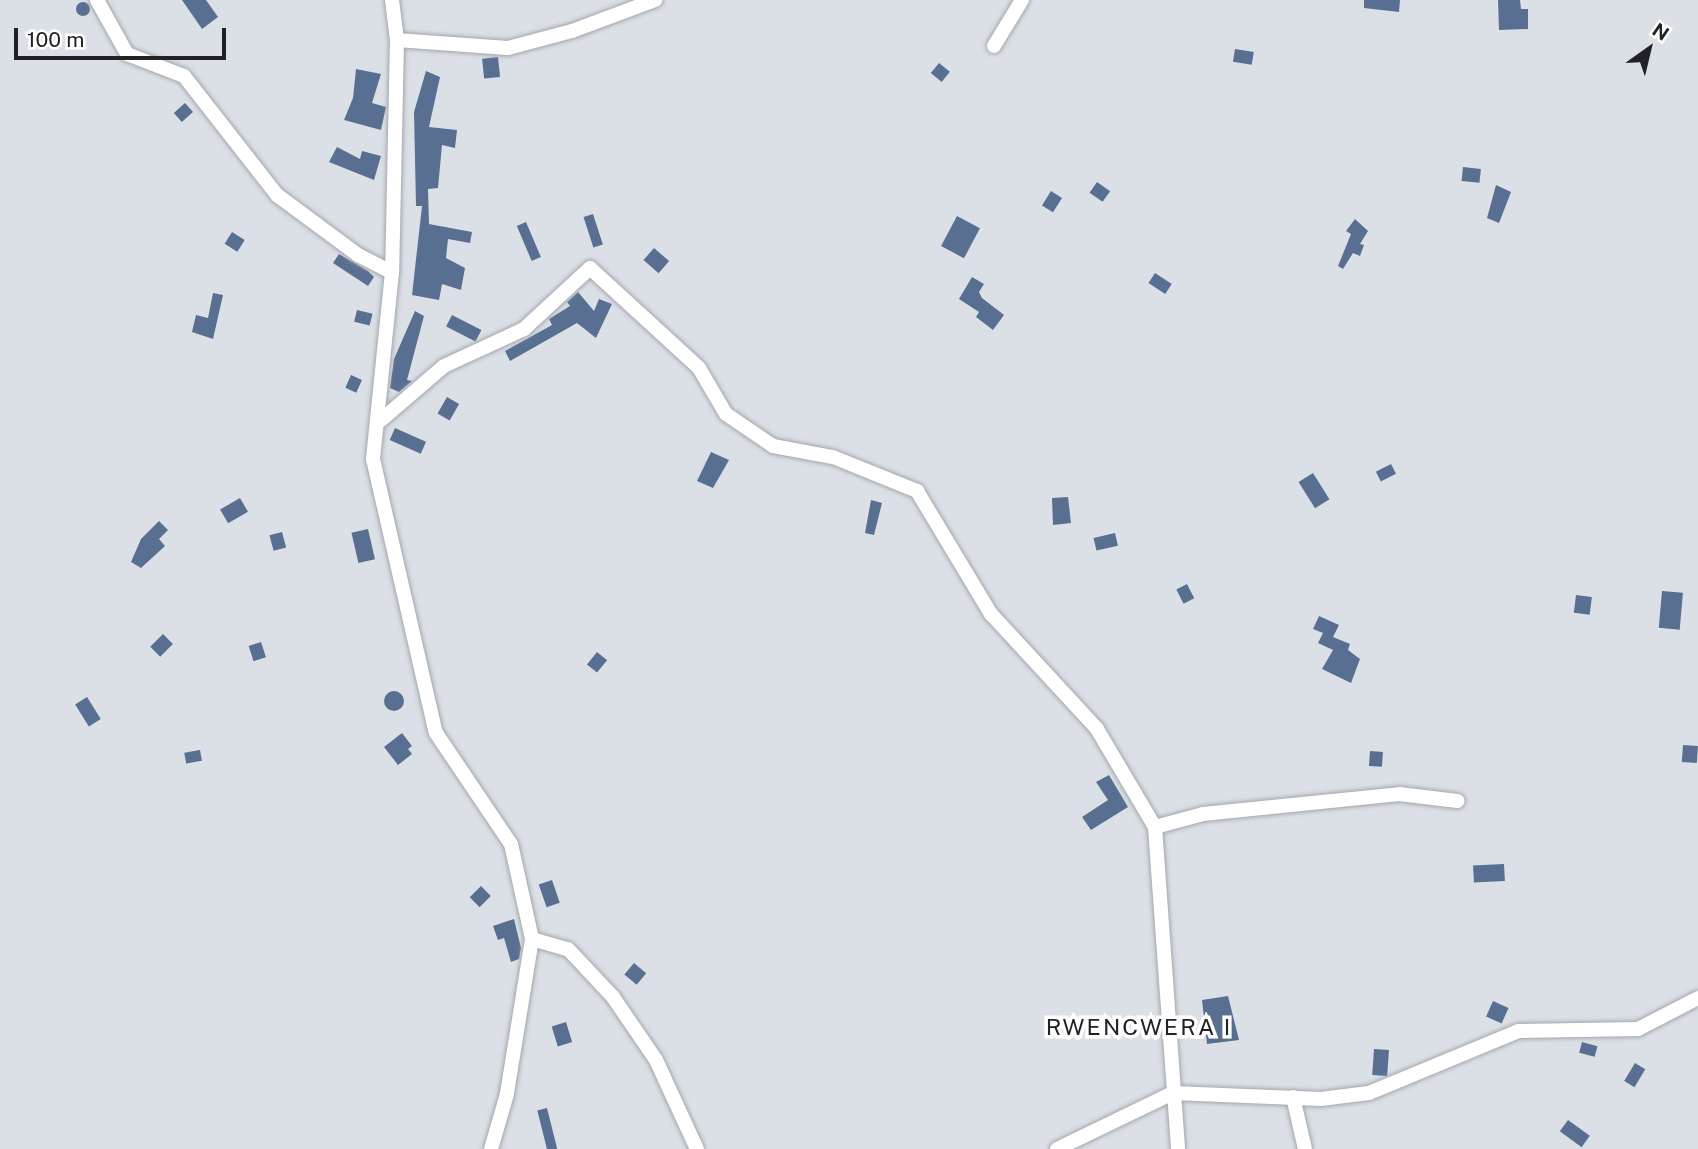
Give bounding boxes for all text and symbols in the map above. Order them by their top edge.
scale bar [18,14,229,58]
north arrow [1614,14,1684,84]
text: N [1648,18,1673,45]
text: 100 m [27,27,84,52]
district label: RWENCWERA I [1047,1013,1231,1041]

